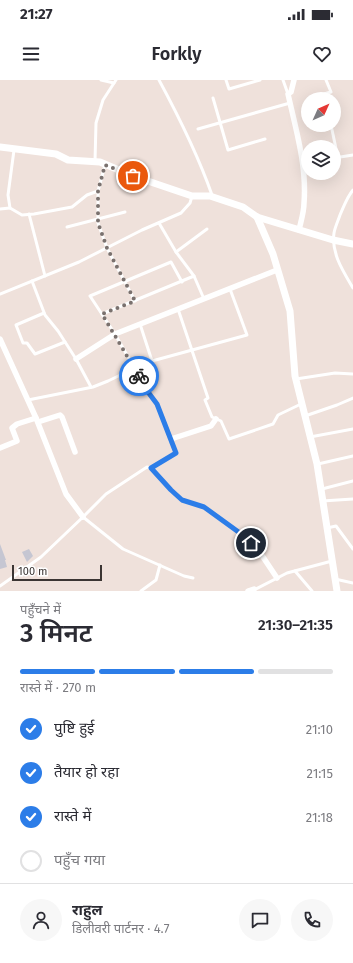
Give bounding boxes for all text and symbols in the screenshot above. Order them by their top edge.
text: 21:27 [20,5,53,23]
icon: menu [20,43,42,65]
text: Forkly [152,43,201,65]
icon: heart [311,43,333,65]
north arrow [301,92,341,132]
map controls [301,92,341,180]
button: layers [301,140,341,180]
pin [116,159,150,193]
icon: bag [122,165,144,187]
courier [119,356,159,396]
icon: bike [128,365,150,387]
pin [234,526,268,560]
icon: home [240,532,262,554]
scale bar [12,563,102,582]
text: 100 m [18,565,47,578]
text: पहुँचने में [20,602,61,617]
text: 21:30–21:35 [258,616,333,634]
text: 3 मिनट [20,618,93,649]
text: रास्ते में · 270 m [20,680,96,695]
icon: check [20,718,42,740]
text: पुष्टि हुई [54,719,94,737]
text: 21:10 [306,722,333,737]
icon: check [20,762,42,784]
text: तैयार हो रहा [54,763,119,781]
text: 21:15 [307,766,333,781]
icon: check [20,806,42,828]
text: रास्ते में [54,807,91,825]
text: 21:18 [306,810,333,825]
text: पहुँच गया [54,851,105,869]
button: person [20,899,62,941]
button: chat [239,899,281,941]
button: phone [291,899,333,941]
text: राहुल [72,901,103,919]
text: डिलीवरी पार्टनर · 4.7 [72,921,170,936]

